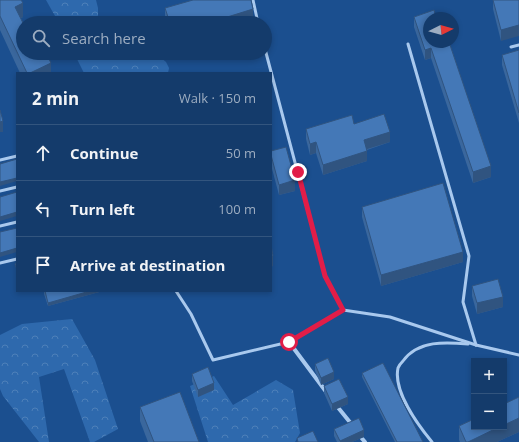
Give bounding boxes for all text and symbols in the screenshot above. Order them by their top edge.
north arrow [423,12,459,48]
search box [16,16,272,60]
icon: search [30,27,52,49]
text: Search here [62,28,146,48]
text: 2 min [32,87,79,110]
text: Walk · 150 m [179,89,256,107]
icon: ahead [32,142,54,164]
text: Continue [70,143,138,163]
text: 50 m [226,144,256,162]
route end [289,163,307,181]
icon: left [32,198,54,220]
text: Turn left [70,199,135,219]
text: 100 m [218,200,256,218]
icon: arrive [32,254,54,276]
text: Arrive at destination [70,255,225,275]
route start [280,333,298,351]
map controls [471,358,507,430]
button: + [471,358,507,394]
button: − [471,394,507,430]

